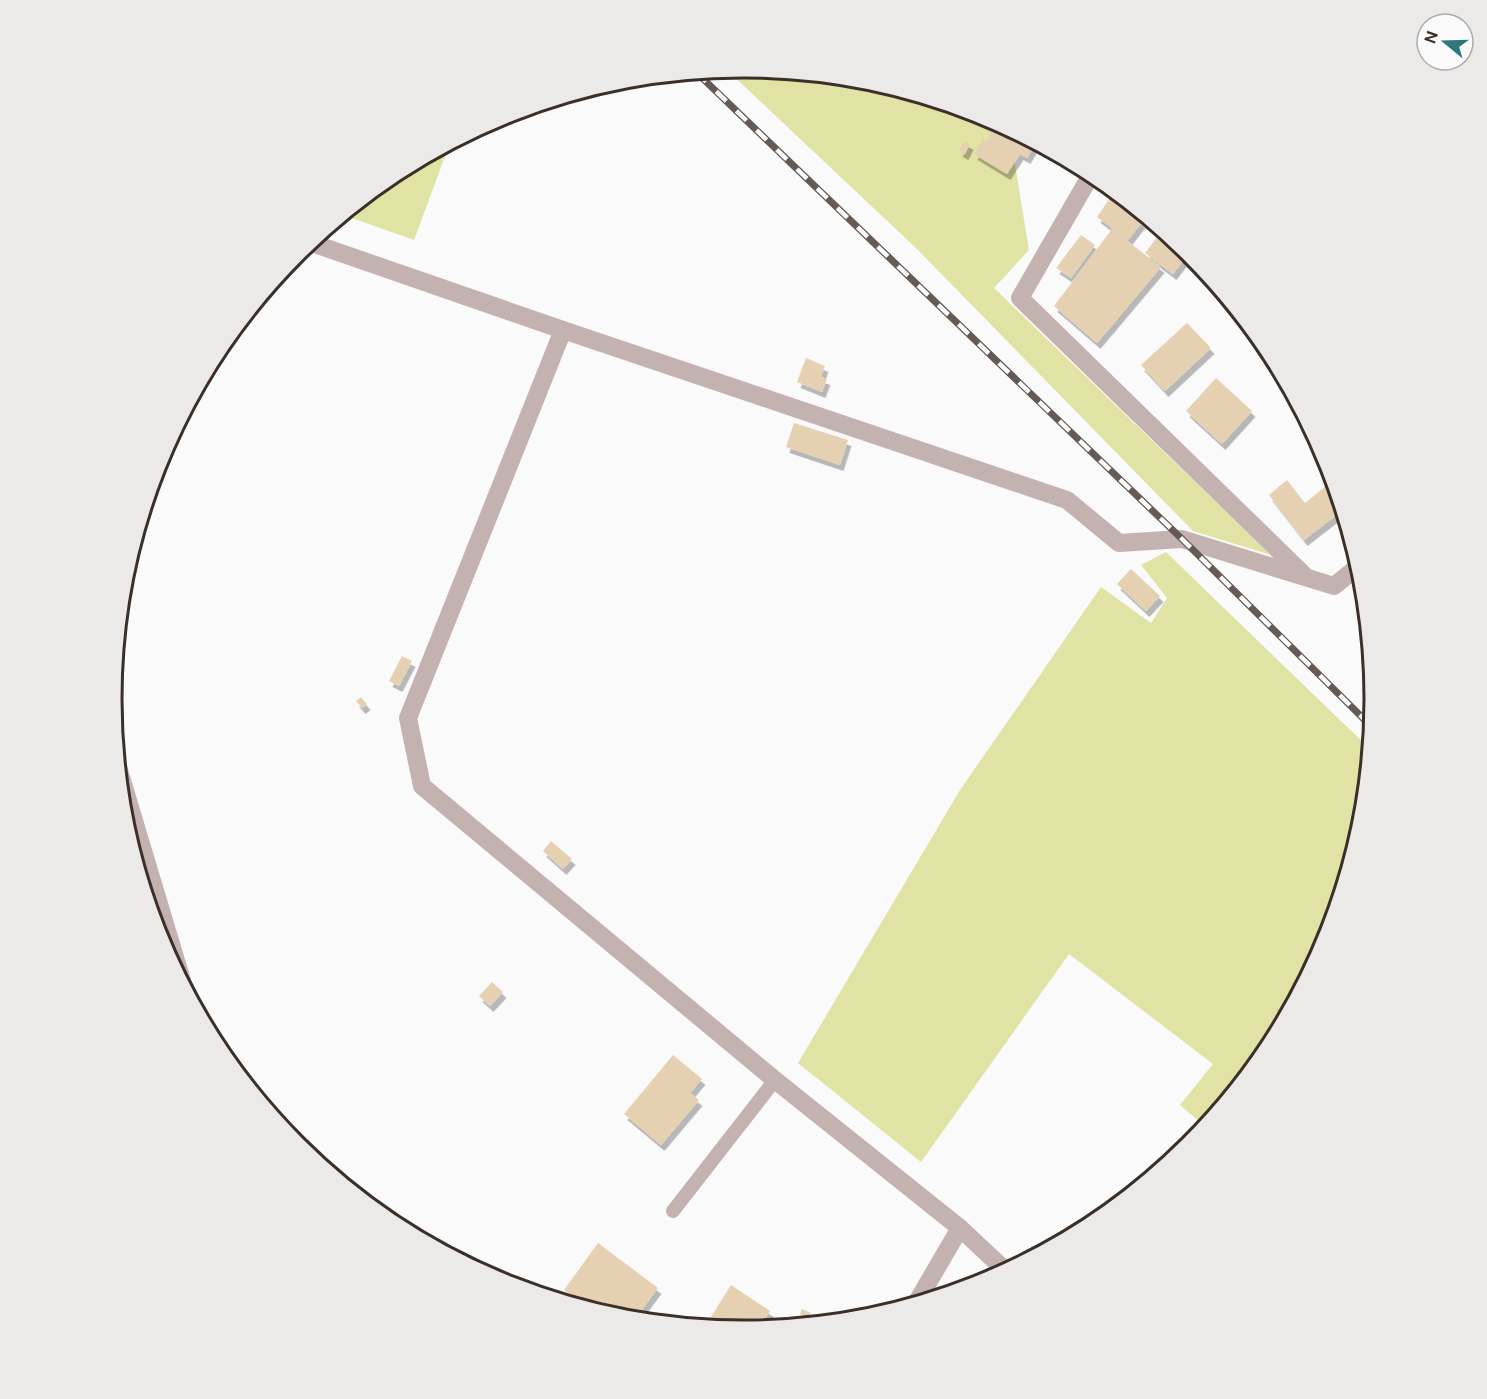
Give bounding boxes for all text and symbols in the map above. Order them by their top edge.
north arrow [1415,12,1475,72]
text: N [1419,28,1443,46]

